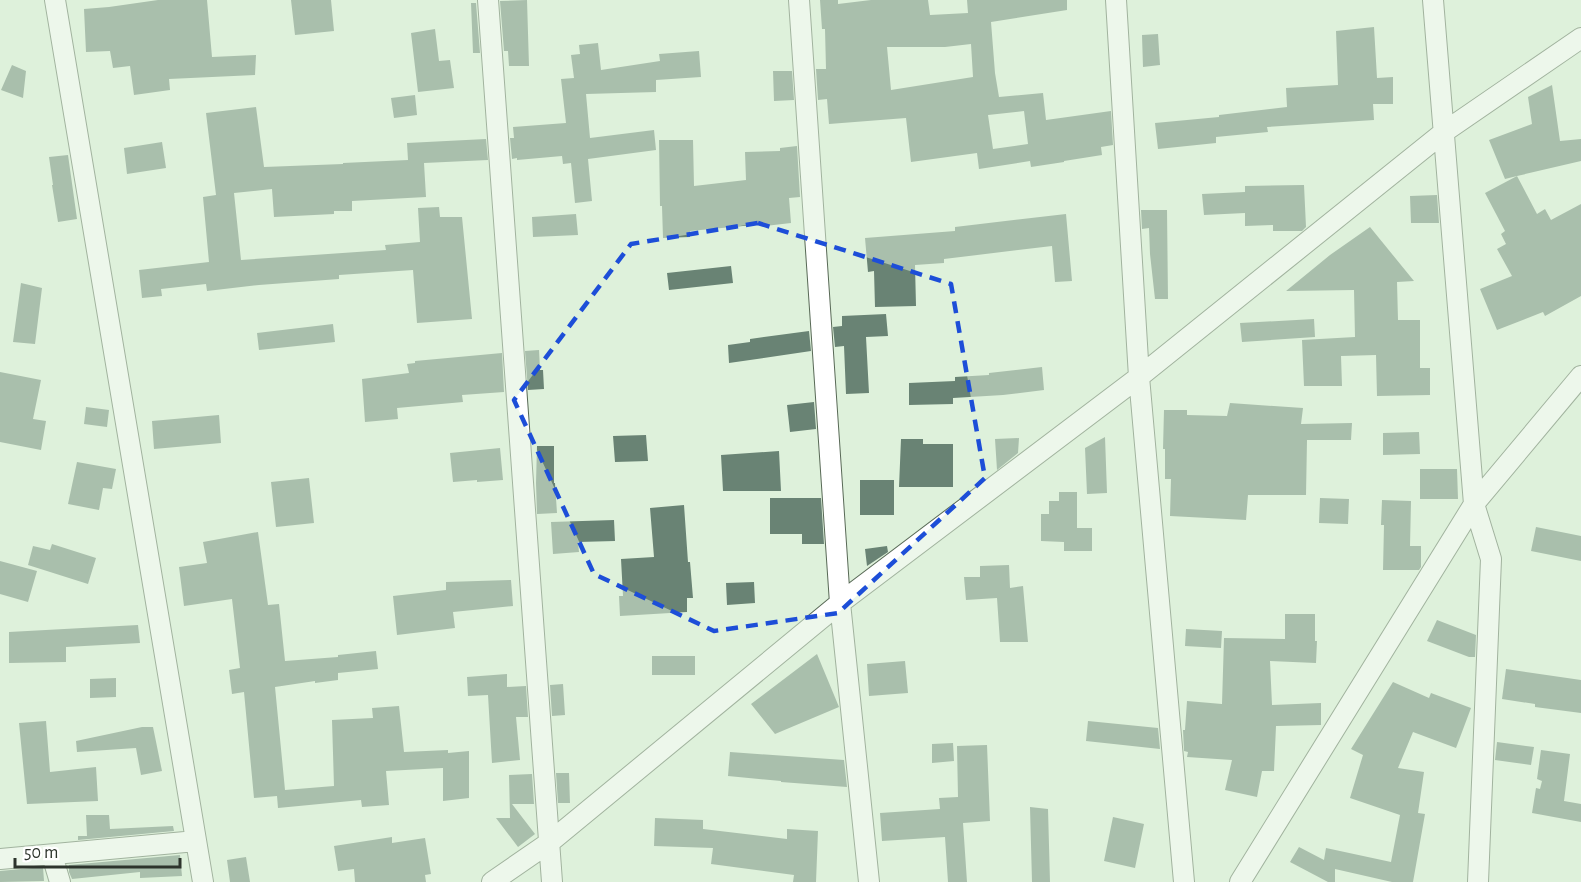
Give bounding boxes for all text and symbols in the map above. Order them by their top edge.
scale bar [15,831,180,869]
text: 50 m [24,844,58,862]

